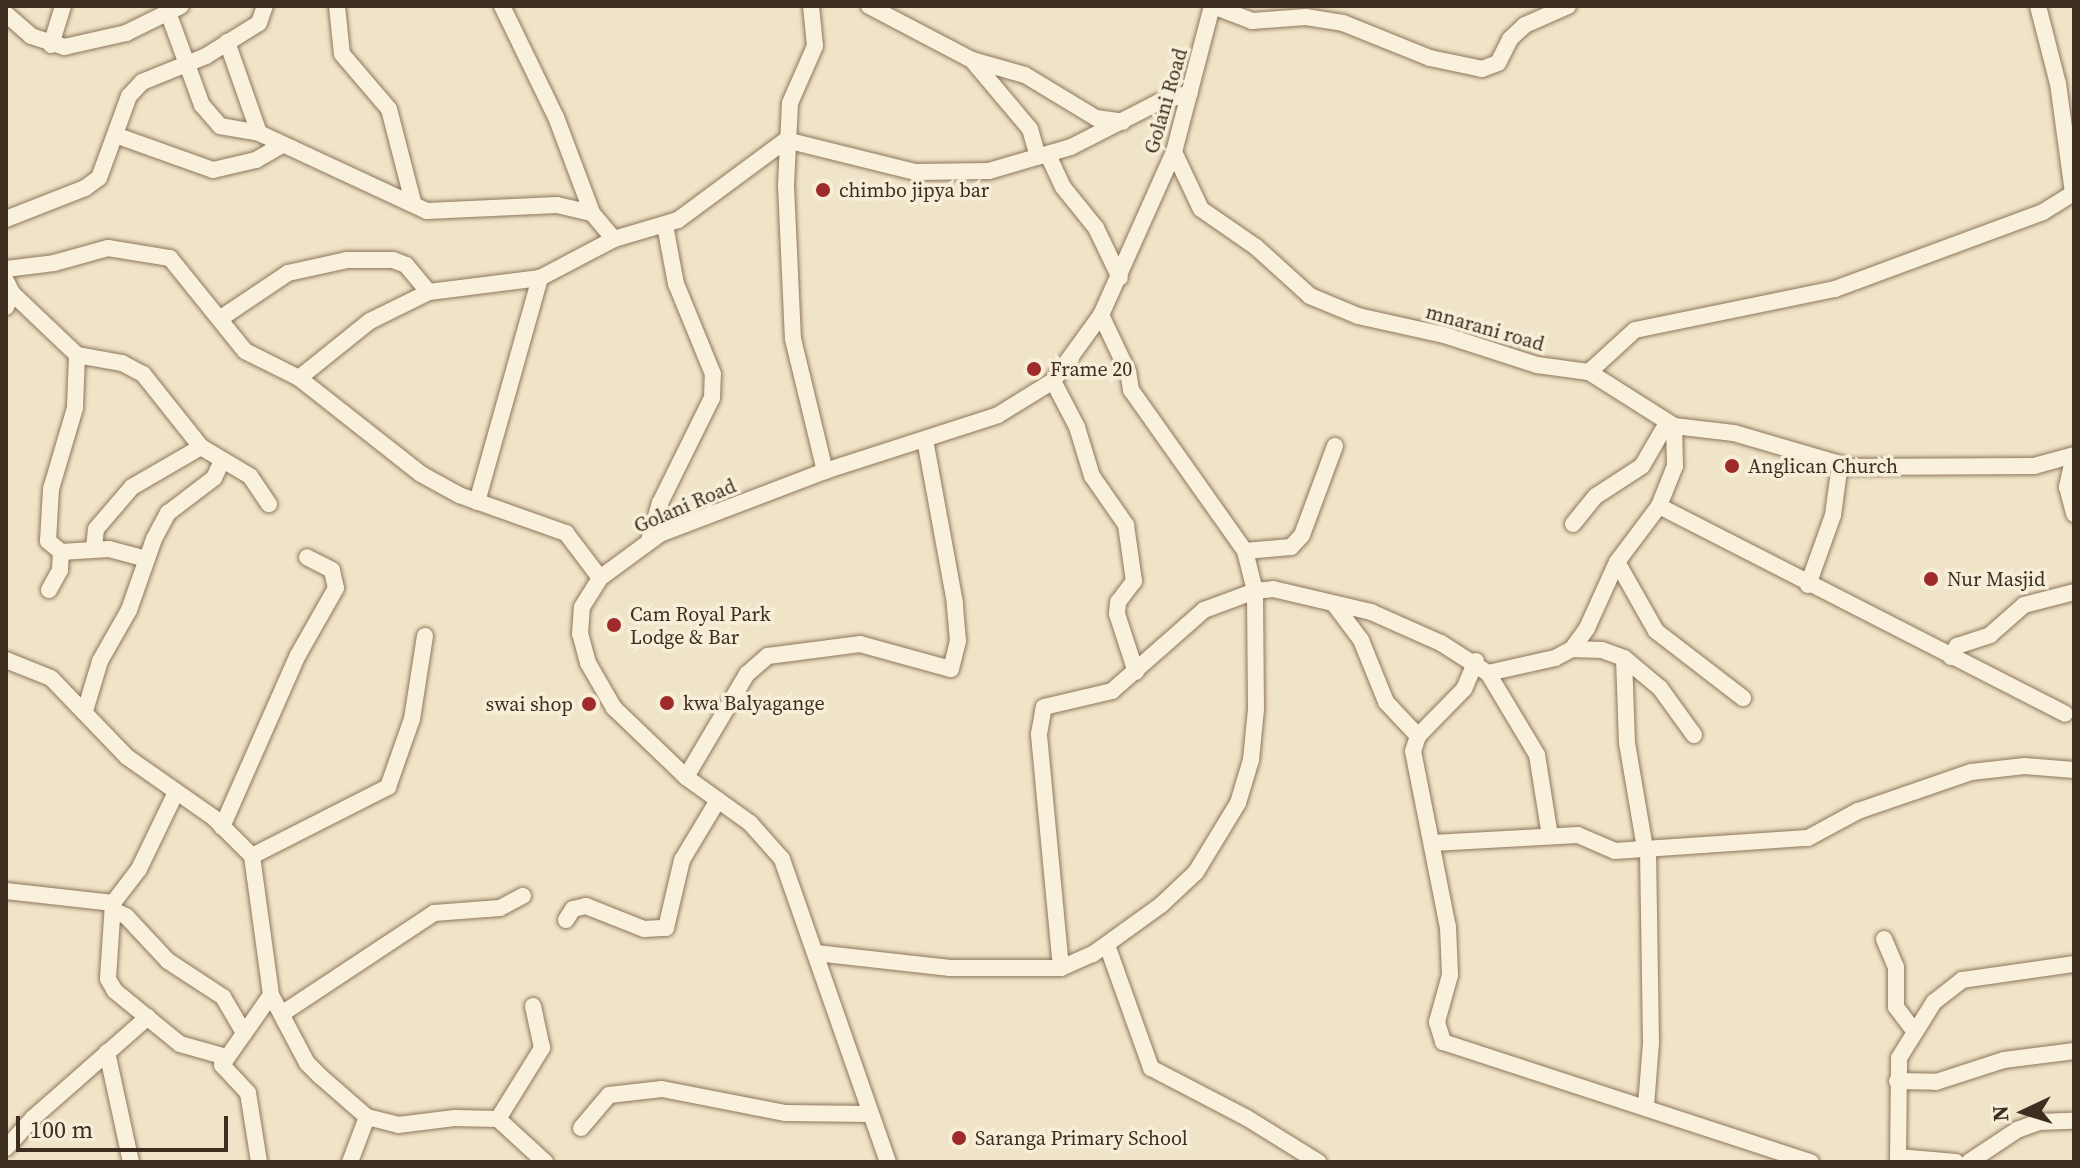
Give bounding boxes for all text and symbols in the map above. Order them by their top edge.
street label: Golani Road [1140,46,1192,156]
place label: chimbo jipya bar [839,178,989,202]
marker: chimbo jipya bar [814,181,832,199]
street label: mnarani road [1423,300,1547,356]
place label: Frame 20 [1050,357,1132,381]
marker: Frame 20 [1025,360,1043,378]
place label: Anglican Church [1748,454,1898,478]
marker: Anglican Church [1723,457,1741,475]
street label: Golani Road [630,474,740,538]
place label: Nur Masjid [1947,567,2045,591]
marker: Nur Masjid [1922,570,1940,588]
place label: Cam Royal Park Lodge & Bar [630,602,771,649]
marker: Cam Royal Park Lodge & Bar [605,616,623,634]
place label: kwa Balyagange [683,691,825,715]
place label: swai shop [486,692,573,716]
marker: kwa Balyagange [658,694,676,712]
marker: swai shop [580,695,598,713]
north arrow [1984,1072,2064,1152]
scale bar [20,1100,232,1150]
text: N [1985,1105,2016,1123]
text: 100 m [30,1113,93,1146]
place label: Saranga Primary School [975,1126,1188,1150]
marker: Saranga Primary School [950,1129,968,1147]

